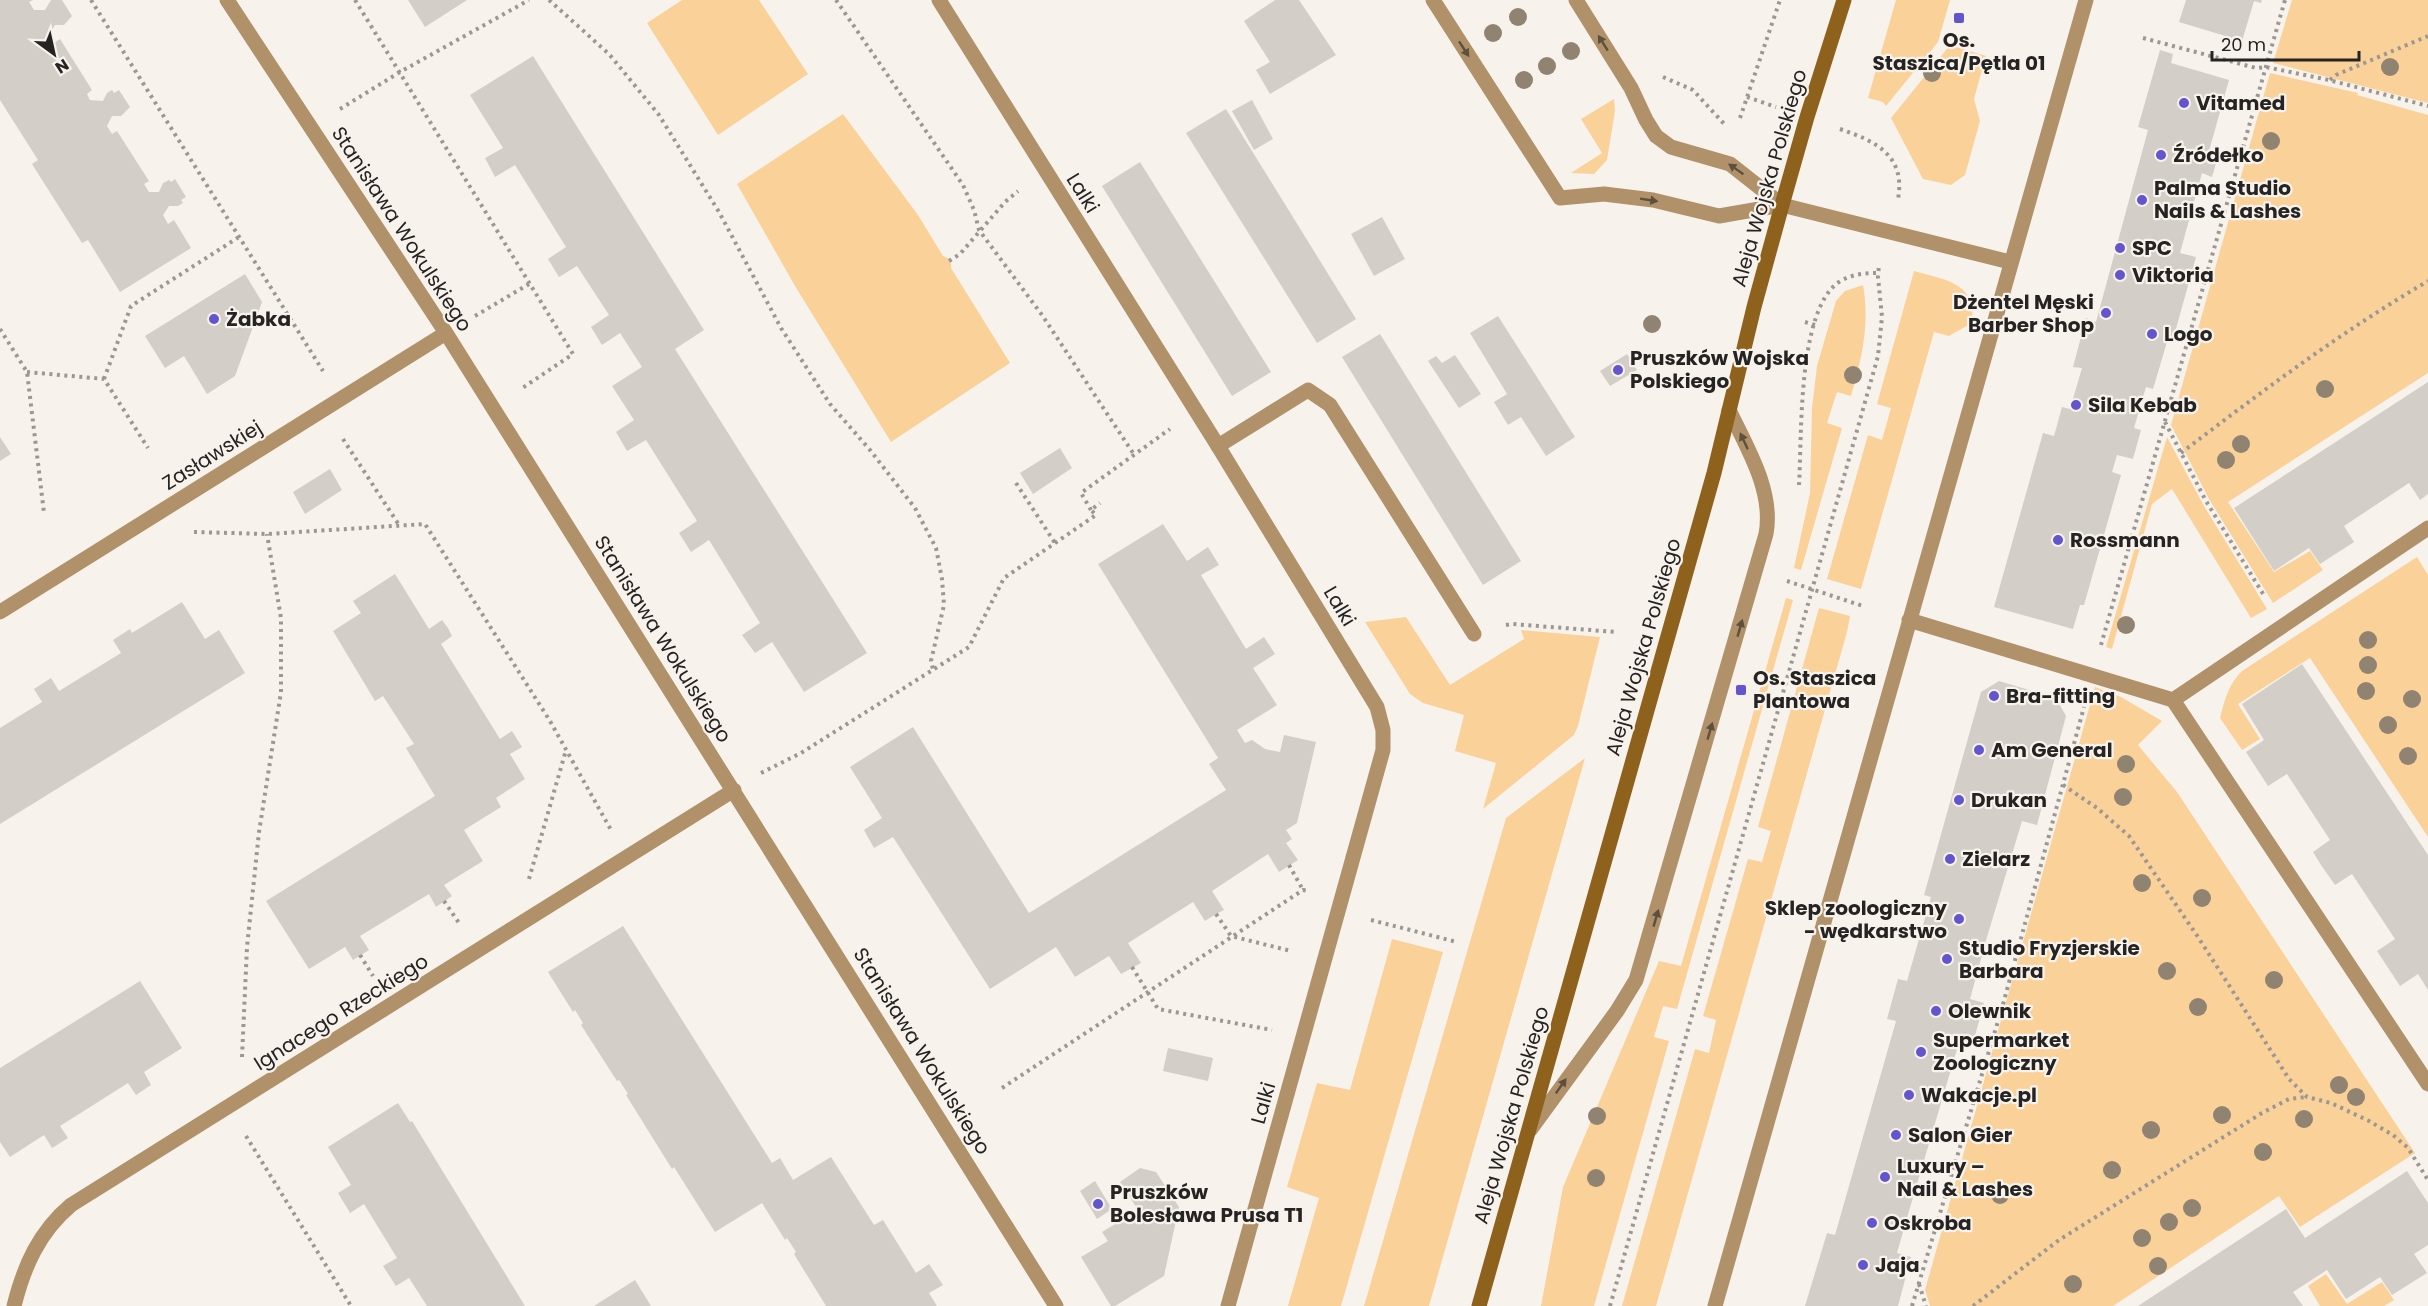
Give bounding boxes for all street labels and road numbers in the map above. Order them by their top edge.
street label: Aleja Wojska Polskiego [1725,66,1813,290]
street label: Stanisława Wokulskiego [325,121,479,337]
street label: Lalki [1060,168,1106,218]
street label: Zasławskiej [157,413,267,497]
street label: Stanisława Wokulskiego [588,530,738,748]
street label: Aleja Wojska Polskiego [1599,535,1687,759]
street label: Lalki [1317,581,1363,631]
street label: Stanisława Wokulskiego [847,942,997,1160]
street label: Ignacego Rzeckiego [248,947,434,1077]
street label: Aleja Wojska Polskiego [1467,1003,1555,1227]
street label: Lalki [1244,1079,1282,1127]

